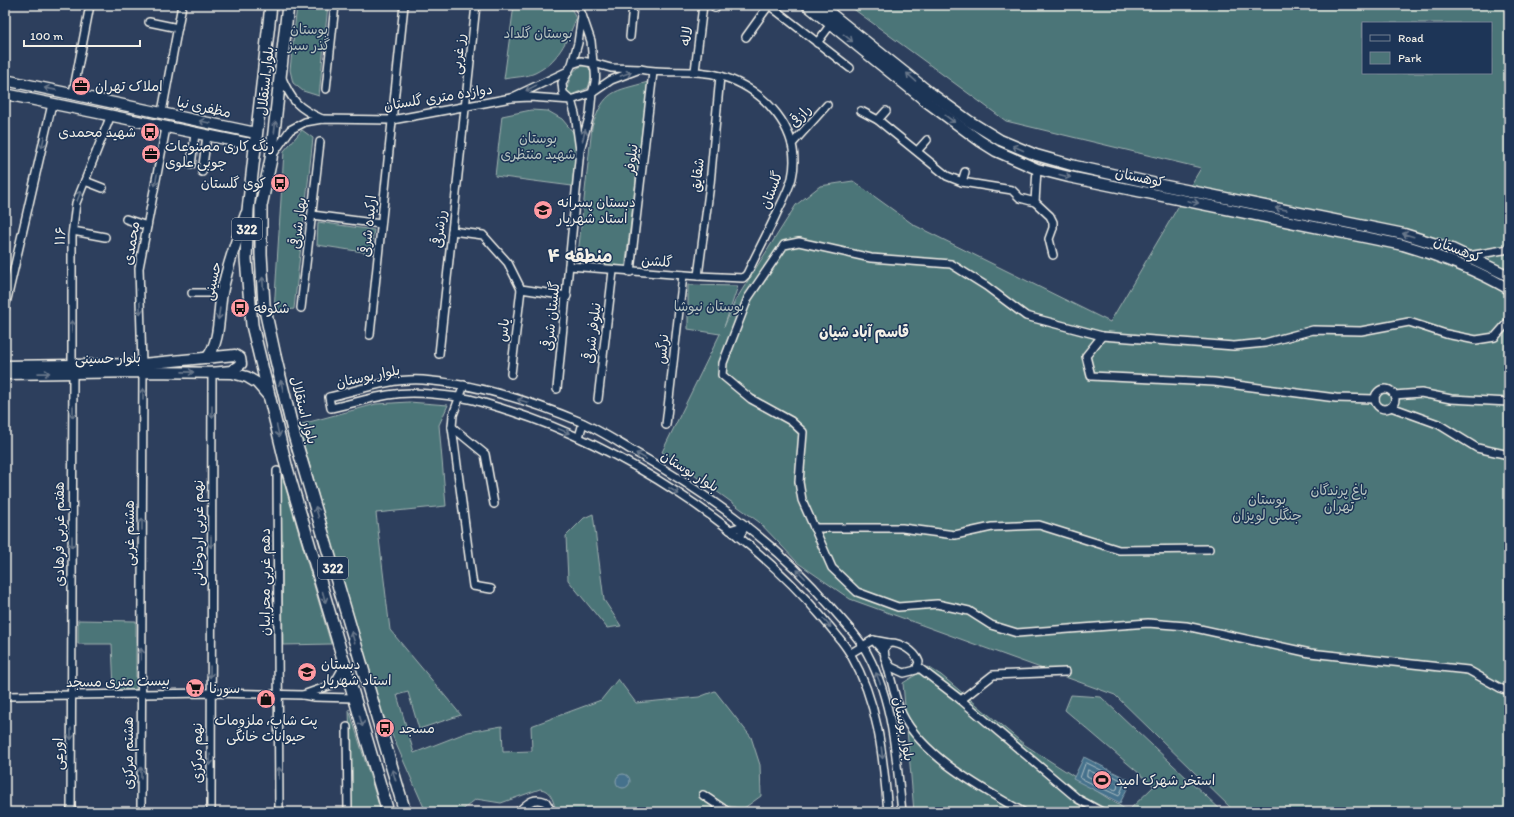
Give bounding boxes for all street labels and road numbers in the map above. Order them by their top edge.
street label: لاله [677,25,696,47]
street label: رز غربی [448,33,469,75]
street label: بلوار استقلال [253,46,278,117]
street label: دوازده متری گلستان [382,80,494,115]
street label: مظفری نیا [175,93,233,122]
street label: رازقی [786,101,815,131]
street label: نیلوفر [621,143,643,176]
street label: شقایق [687,157,708,193]
street label: کوهستان [1114,164,1166,191]
street label: گلستان [757,169,786,212]
street label: ارکیده شرقی [357,194,380,258]
street label: بهار شرقی [287,196,310,250]
street label: رزشرقی [429,209,450,249]
road number: 322 [232,218,262,240]
street label: محمدی [119,220,144,266]
street label: ۱۱۶ [51,226,70,246]
street label: کوهستان [1431,233,1484,266]
street label: گلشن [641,252,673,271]
street label: حسینی [200,260,225,302]
street label: گلستان شرقی [539,280,564,352]
street label: نیلوفر شرقی [580,302,606,365]
street label: یاس [494,317,513,343]
street label: نرگس [652,333,673,365]
street label: بلوار حسینی [75,349,141,368]
street label: بلوار بوستان [335,361,402,392]
street label: بلوار استقلال [286,374,321,446]
street label: بلوار بوستان [658,447,722,496]
street label: نهم غربی اردوخانی [190,480,209,586]
street label: هفتم غربی فرهادی [51,482,70,586]
street label: هشتم غربی [121,500,140,566]
street label: دهم غربی محرابیان [257,528,276,636]
road number: 322 [318,557,348,579]
street label: بیست متری مسجد [66,672,170,691]
street label: بلوار بوستان [889,696,918,763]
street label: هشتم مرکزی [120,716,139,790]
street label: نهم مرکزی [189,723,208,783]
street label: اورعی [50,738,67,770]

